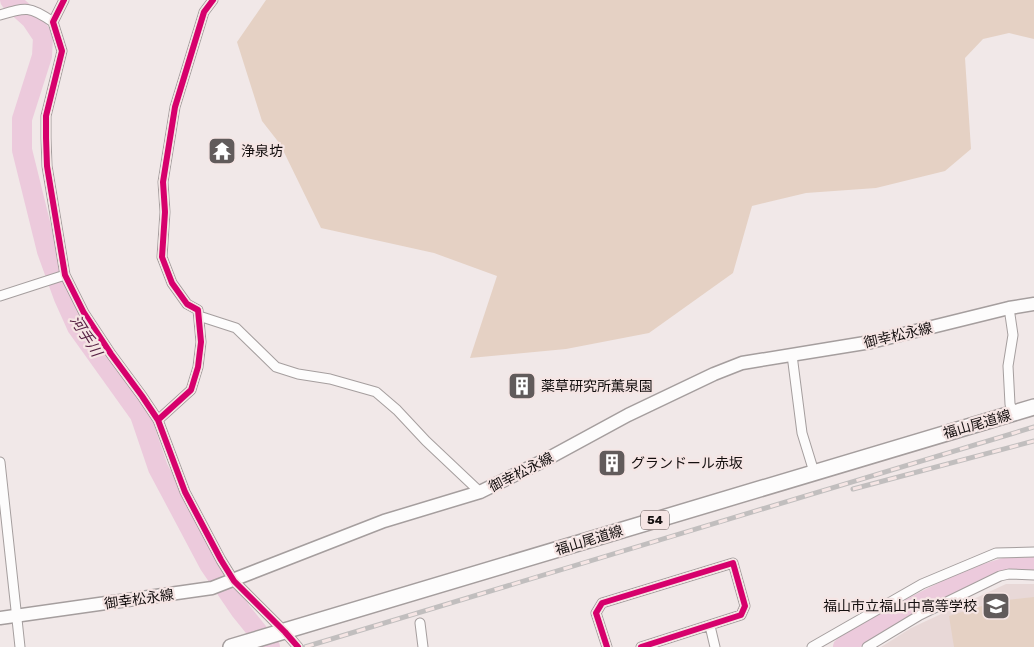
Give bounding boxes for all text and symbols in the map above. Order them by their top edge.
temple icon: 浄泉坊 [207,136,237,166]
place label: 浄泉坊 [241,143,283,160]
water label: 河手川 [66,312,107,362]
street label: 御幸松永線 [862,319,934,352]
building icon: 薬草研究所薫泉園 [507,371,537,401]
place label: 薬草研究所薫泉園 [541,378,653,395]
street label: 福山尾道線 [941,407,1013,442]
building icon: グランドール赤坂 [597,448,627,478]
street label: 御幸松永線 [486,449,556,496]
place label: グランドール赤坂 [631,455,743,472]
road number: 54 [641,510,669,530]
street label: 福山尾道線 [553,522,625,559]
street label: 御幸松永線 [103,586,175,613]
school or university icon: 福山市立福山中高等学校 [981,591,1011,621]
place label: 福山市立福山中高等学校 [823,598,977,615]

